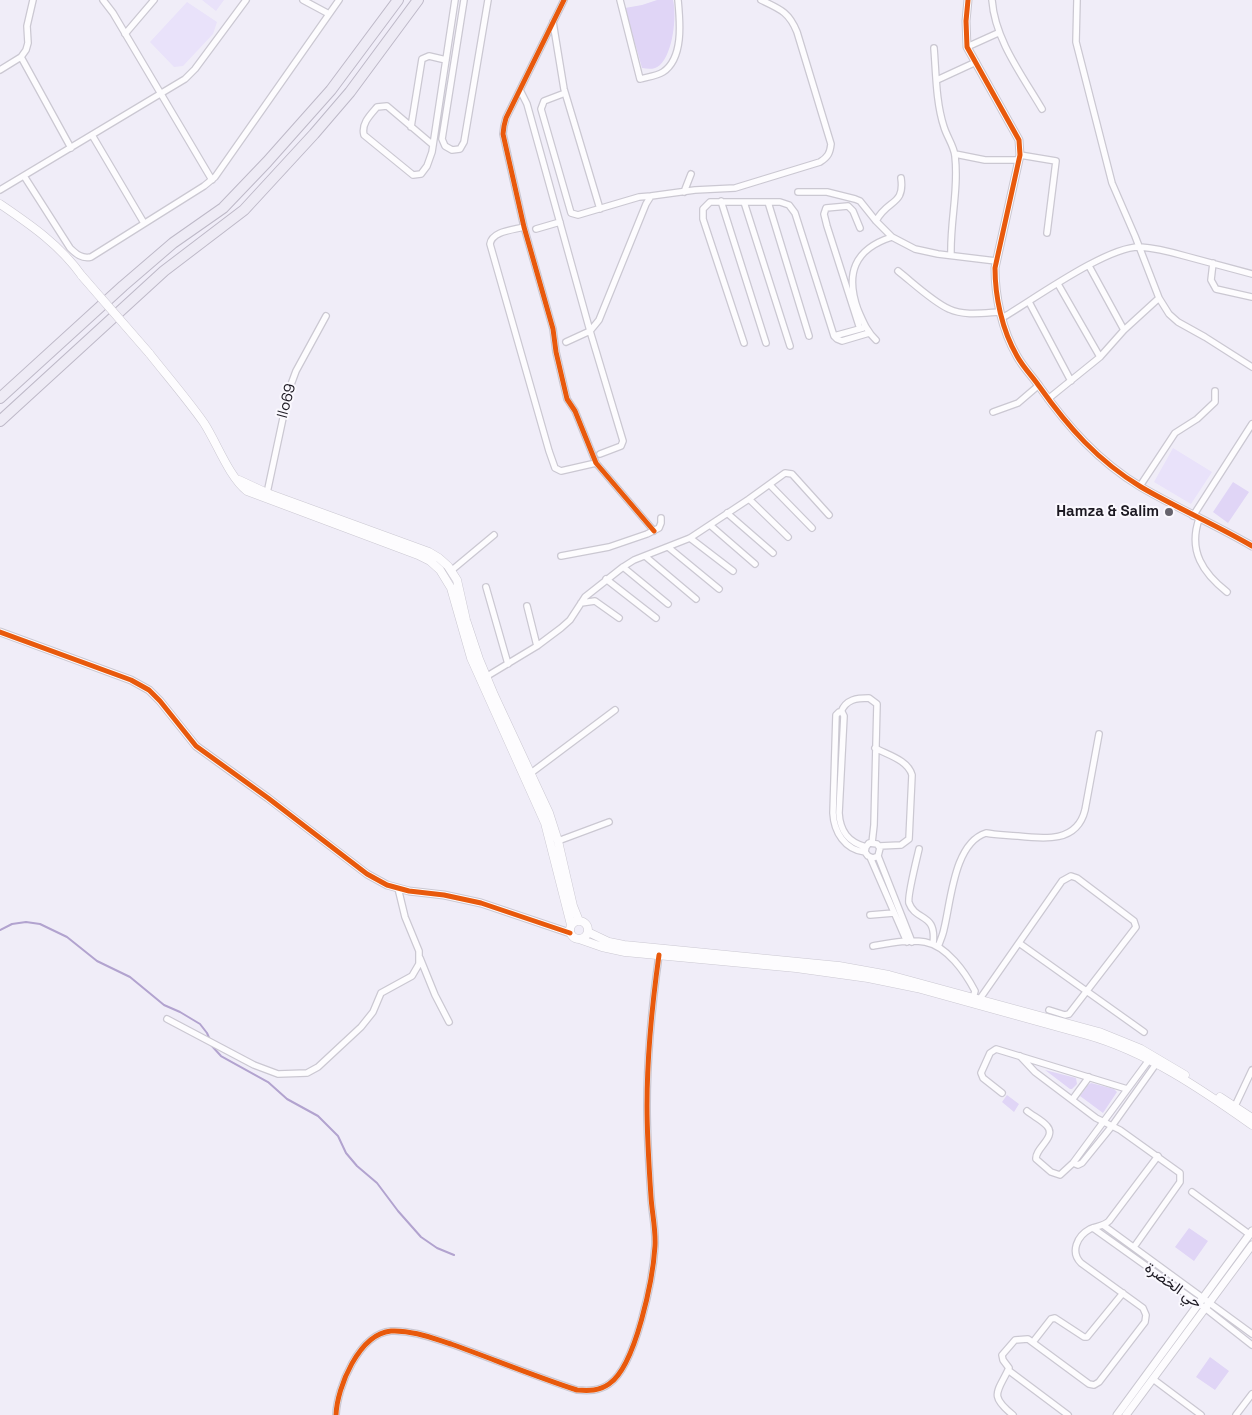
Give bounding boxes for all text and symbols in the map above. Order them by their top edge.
street label: Ilo69 [274,382,300,420]
place label: Hamza & Salim [1056,503,1159,521]
marker: Hamza & Salim [1163,506,1175,518]
street label: حي الخضرة [1141,1259,1205,1313]

